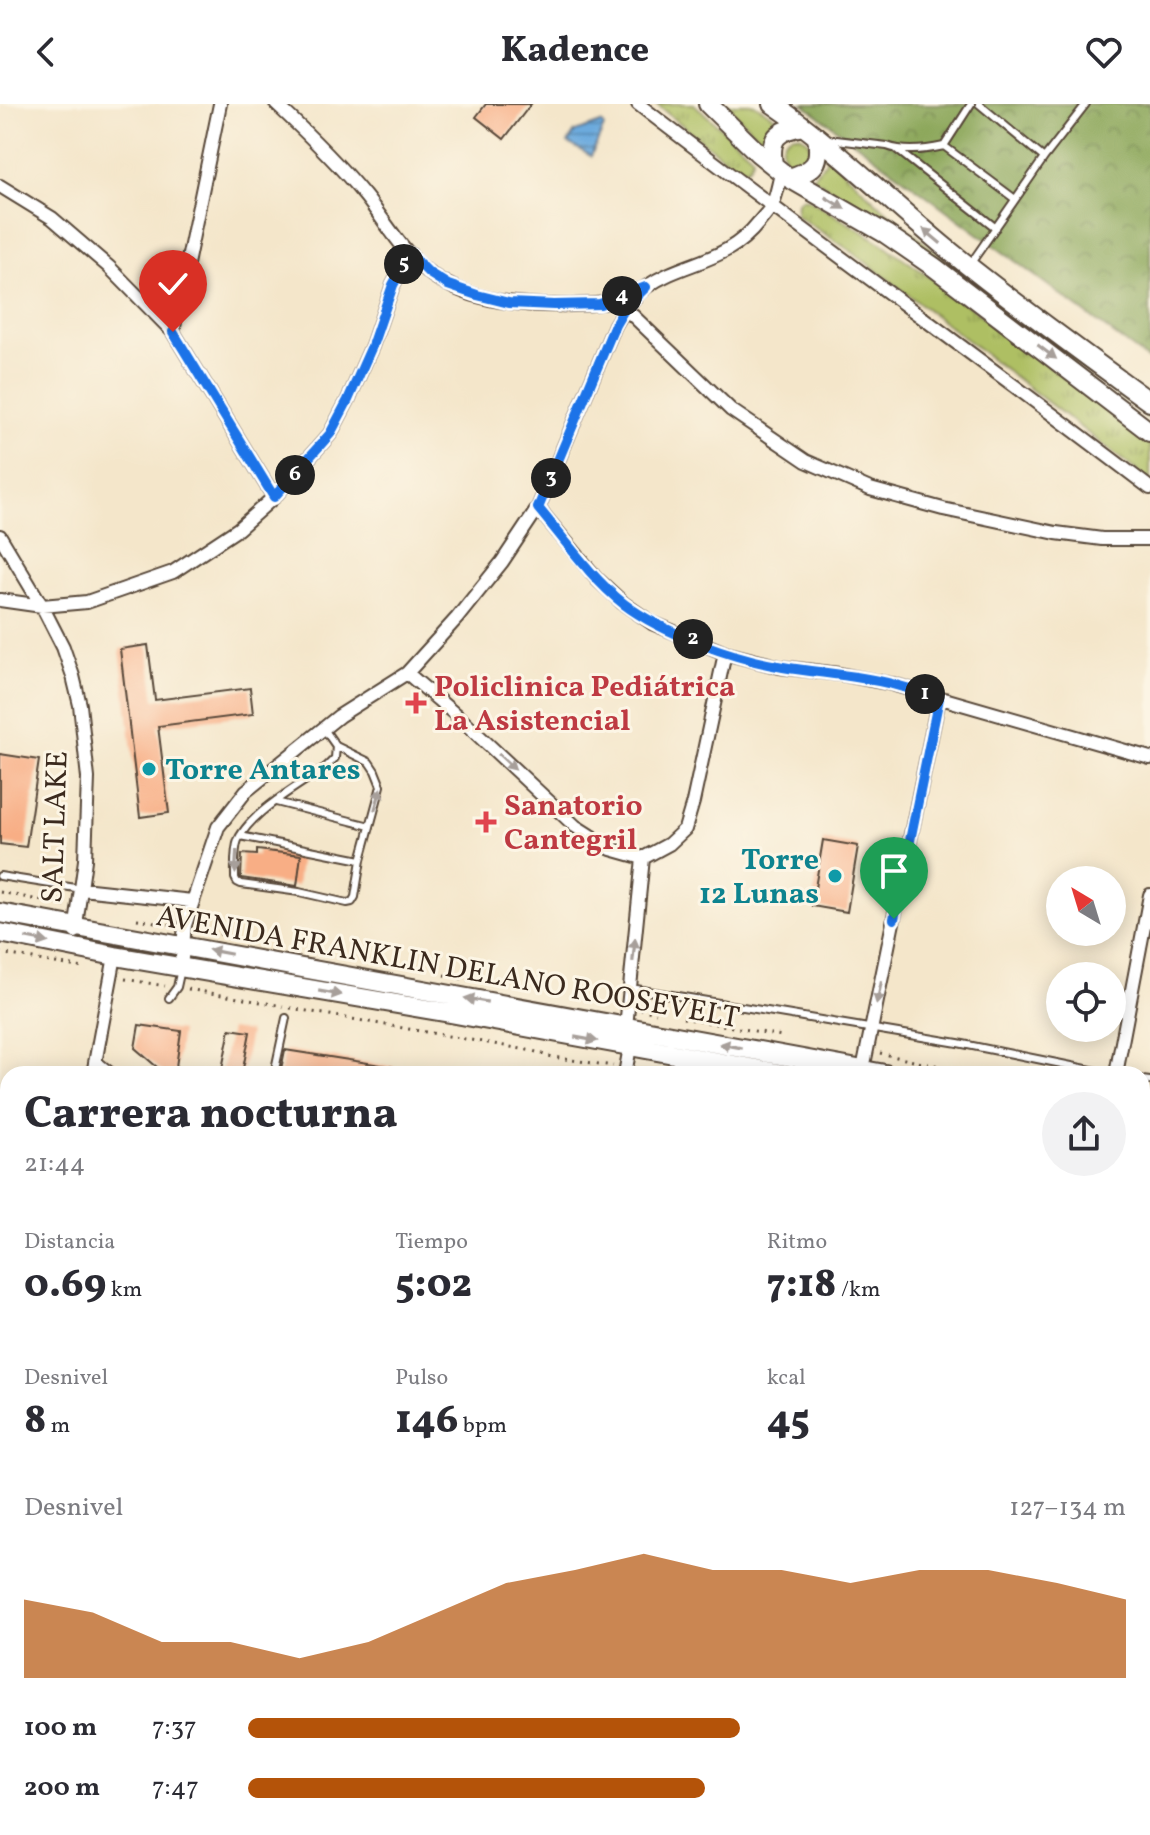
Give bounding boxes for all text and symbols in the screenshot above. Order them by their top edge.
text: Kadence [501,27,649,77]
icon: back [24,30,68,74]
icon: heart [1082,30,1126,74]
one-way arrow [824,196,846,210]
one-way arrow [922,228,942,245]
pin: 5 [384,244,424,284]
text: 5 [399,248,409,279]
pin [139,250,207,332]
icon: check [151,262,195,306]
pin: 4 [602,276,642,316]
text: 4 [615,280,629,311]
one-way arrow [1037,344,1058,360]
pin: 6 [275,455,315,495]
pin: 3 [531,458,571,498]
text: 6 [289,459,301,490]
text: 3 [545,462,557,493]
pin: 2 [673,619,713,659]
text: 2 [687,623,699,654]
place label: Policlinica Pediátrica La Asistencial [434,667,735,743]
pin: 1 [905,674,945,714]
text: 1 [921,678,929,709]
marker: Policlinica Pediátrica La Asistencial [405,692,427,714]
street label: SALT LAKE [32,750,80,904]
place label: Torre Antares [165,750,361,792]
one-way arrow [497,753,516,771]
marker: Torre Antares [140,760,158,778]
place label: Sanatorio Cantegril [504,786,643,862]
one-way arrow [372,787,384,812]
marker: Sanatorio Cantegril [475,811,497,833]
pin [860,837,928,919]
place label: Torre 12 Lunas [699,840,819,916]
icon: arrive [872,849,916,893]
one-way arrow [229,850,242,875]
north arrow [1046,866,1126,946]
map controls [1046,866,1126,1042]
marker: Torre 12 Lunas [826,867,844,885]
street label: AVENIDA FRANKLIN DELANO ROOSEVELT [153,896,743,1040]
one-way arrow [24,935,49,947]
one-way arrow [628,937,641,962]
one-way arrow [207,946,232,958]
button: locate [1046,962,1126,1042]
one-way arrow [872,981,884,1006]
one-way arrow [318,987,343,1000]
one-way arrow [463,993,488,1005]
one-way arrow [573,1034,598,1046]
one-way arrow [719,1040,744,1052]
text: Carrera nocturna [24,1085,398,1146]
button: share [1042,1092,1126,1176]
text: 21:44 [24,1146,85,1182]
text: Distancia [24,1227,115,1258]
text: Tiempo [395,1227,468,1258]
text: Ritmo [767,1227,827,1258]
text: 0.69 [24,1258,106,1314]
text: 5:02 [395,1258,472,1314]
text: 7:18 [767,1258,837,1314]
text: km [106,1275,142,1306]
text: /km [837,1275,880,1306]
text: Desnivel [24,1363,108,1394]
text: Pulso [395,1363,448,1394]
text: kcal [767,1363,806,1394]
text: 8 [24,1394,46,1450]
text: 146 [395,1394,458,1450]
text: 45 [767,1394,810,1450]
text: m [46,1411,70,1442]
text: bpm [458,1411,507,1442]
text: Desnivel [24,1490,123,1526]
text: 127–134 m [1009,1490,1126,1526]
text: 100 m [24,1710,97,1746]
text: 7:37 [152,1710,197,1746]
text: 200 m [24,1770,100,1806]
text: 7:47 [152,1770,199,1806]

